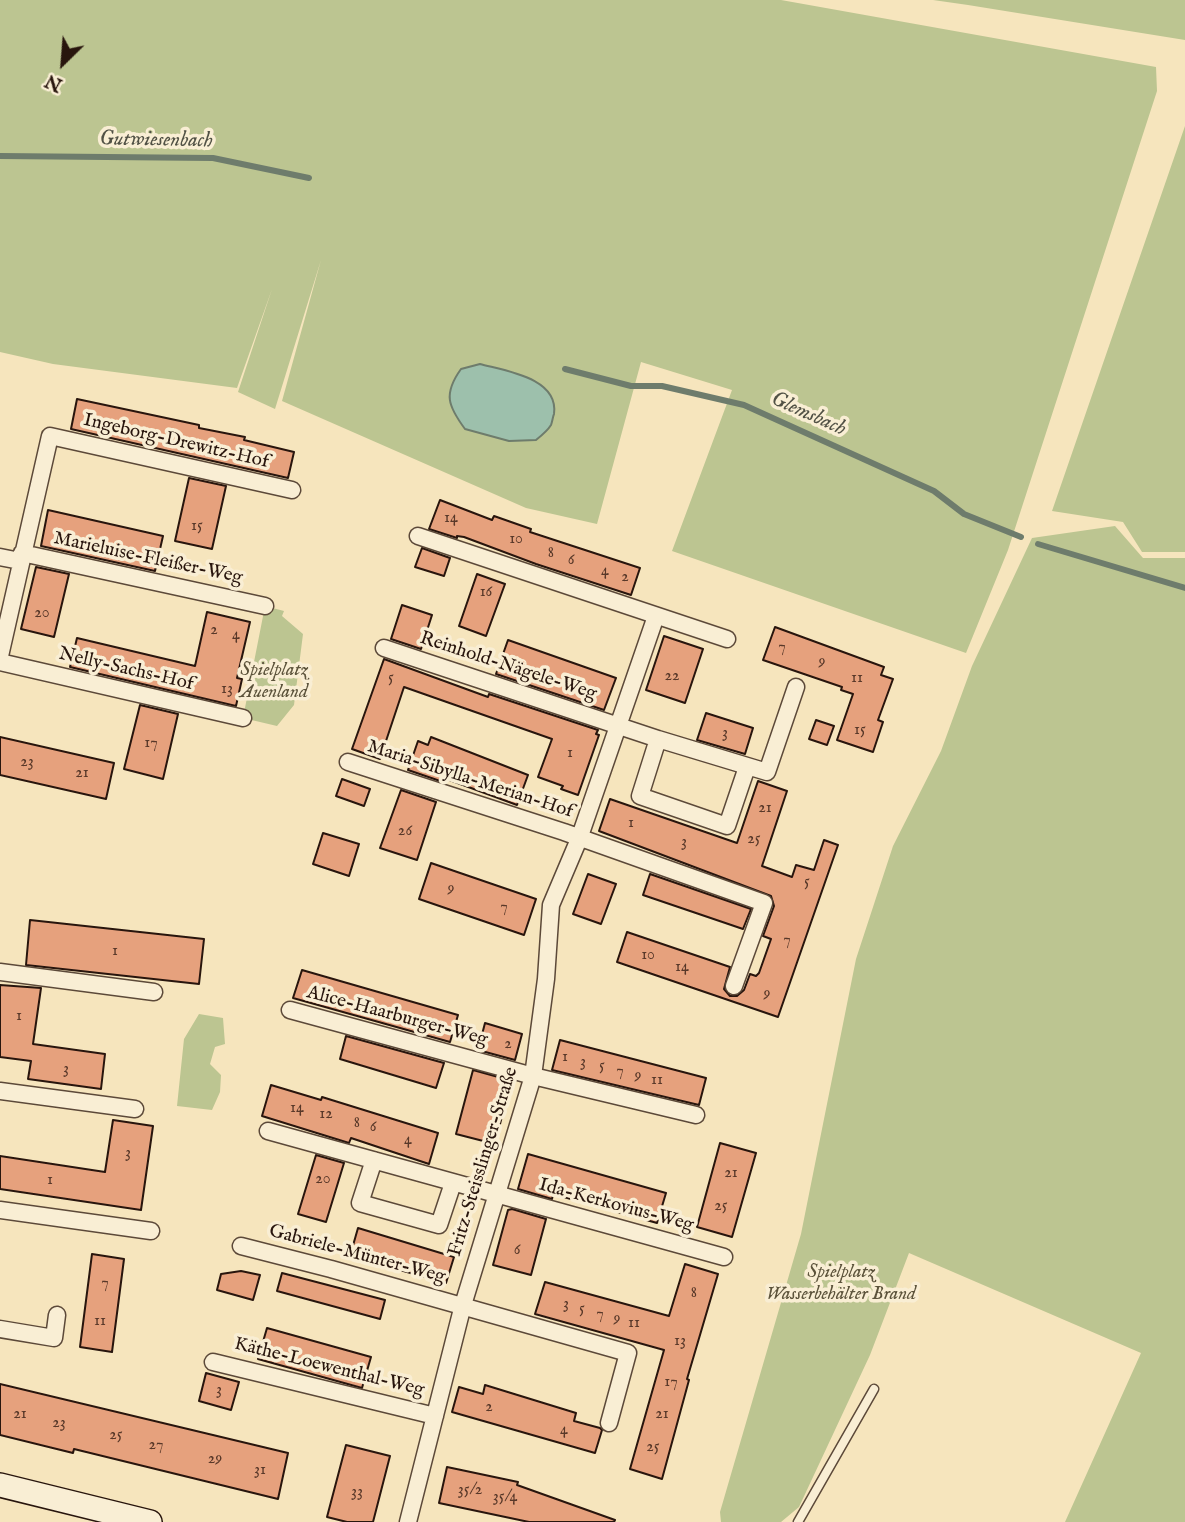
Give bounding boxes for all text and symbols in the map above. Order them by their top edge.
north arrow [28,28,98,98]
text: N [42,68,67,96]
water label: Gutwiesenbach [99,127,213,155]
water label: Glemsbach [767,387,849,443]
street label: Ingeborg-Drewitz-Hof [81,410,271,474]
house number: 14 [444,509,458,529]
house number: 15 [191,517,203,537]
street label: Marieluise-Fleißer-Weg [51,528,245,590]
house number: 10 [509,530,523,550]
house number: 8 [548,544,554,564]
house number: 6 [568,551,574,571]
house number: 4 [601,562,609,582]
house number: 2 [621,568,629,588]
house number: 16 [480,583,492,603]
house number: 20 [34,604,50,624]
house number: 2 [210,621,218,641]
house number: 4 [232,626,240,646]
street label: Reinhold-Nägele-Weg [417,628,599,706]
house number: 7 [778,638,786,658]
street label: Nelly-Sachs-Hof [56,643,196,697]
house number: 9 [819,653,825,673]
park label: Spielplatz Auenland [240,660,308,704]
house number: 22 [664,667,680,687]
house number: 5 [388,669,394,689]
house number: 11 [851,669,863,689]
house number: 13 [221,680,233,700]
house number: 15 [854,721,866,741]
house number: 3 [722,724,728,744]
house number: 17 [144,734,158,754]
street label: Maria-Sibylla-Merian-Hof [364,736,576,824]
house number: 1 [567,744,573,764]
house number: 23 [20,753,34,773]
house number: 21 [75,764,89,784]
house number: 21 [758,799,772,819]
house number: 1 [628,814,634,834]
house number: 26 [398,822,412,842]
house number: 25 [747,830,761,850]
house number: 3 [681,833,687,853]
house number: 5 [804,873,810,893]
house number: 9 [448,880,454,900]
house number: 7 [500,898,508,918]
house number: 7 [783,931,791,951]
house number: 1 [112,942,118,962]
house number: 10 [641,946,655,966]
house number: 14 [675,958,689,978]
street label: Alice-Haarburger-Weg [304,982,490,1052]
house number: 9 [764,985,770,1005]
house number: 1 [16,1007,22,1027]
house number: 2 [504,1035,512,1055]
house number: 1 [562,1048,568,1068]
house number: 3 [580,1053,586,1073]
house number: 5 [599,1057,605,1077]
house number: 3 [63,1060,69,1080]
house number: 7 [616,1062,624,1082]
street label: Fritz-Steisslinger-Straße [444,1065,524,1259]
house number: 9 [635,1067,641,1087]
house number: 11 [651,1071,663,1091]
house number: 14 [290,1099,304,1119]
house number: 12 [319,1105,333,1125]
house number: 8 [354,1114,360,1134]
house number: 6 [370,1118,376,1138]
house number: 4 [404,1131,412,1151]
house number: 3 [125,1144,131,1164]
house number: 21 [724,1164,738,1184]
house number: 20 [315,1170,331,1190]
house number: 1 [47,1171,53,1191]
street label: Ida-Kerkovius-Weg [536,1174,696,1238]
house number: 25 [714,1197,728,1217]
street label: Gabriele-Münter-Weg [266,1220,448,1290]
house number: 6 [514,1241,520,1261]
park label: Spielplatz Wasserbehälter Brand [766,1262,916,1306]
house number: 7 [101,1274,109,1294]
house number: 8 [691,1284,697,1304]
house number: 3 [563,1295,569,1315]
house number: 5 [579,1300,585,1320]
house number: 7 [596,1305,604,1325]
house number: 9 [614,1310,620,1330]
house number: 11 [94,1312,106,1332]
house number: 11 [628,1314,640,1334]
house number: 13 [674,1332,686,1352]
street label: Käthe-Loewenthal-Weg [232,1333,426,1403]
house number: 17 [664,1373,678,1393]
house number: 3 [216,1381,222,1401]
house number: 2 [485,1398,493,1418]
house number: 21 [13,1405,27,1425]
house number: 21 [655,1405,669,1425]
house number: 23 [52,1414,66,1434]
house number: 4 [560,1421,568,1441]
house number: 25 [109,1426,123,1446]
house number: 27 [149,1436,163,1456]
house number: 25 [646,1438,660,1458]
house number: 29 [208,1450,222,1470]
house number: 31 [254,1461,266,1481]
house number: 35/2 [458,1481,482,1501]
house number: 33 [351,1483,363,1503]
house number: 35/4 [493,1488,517,1508]

